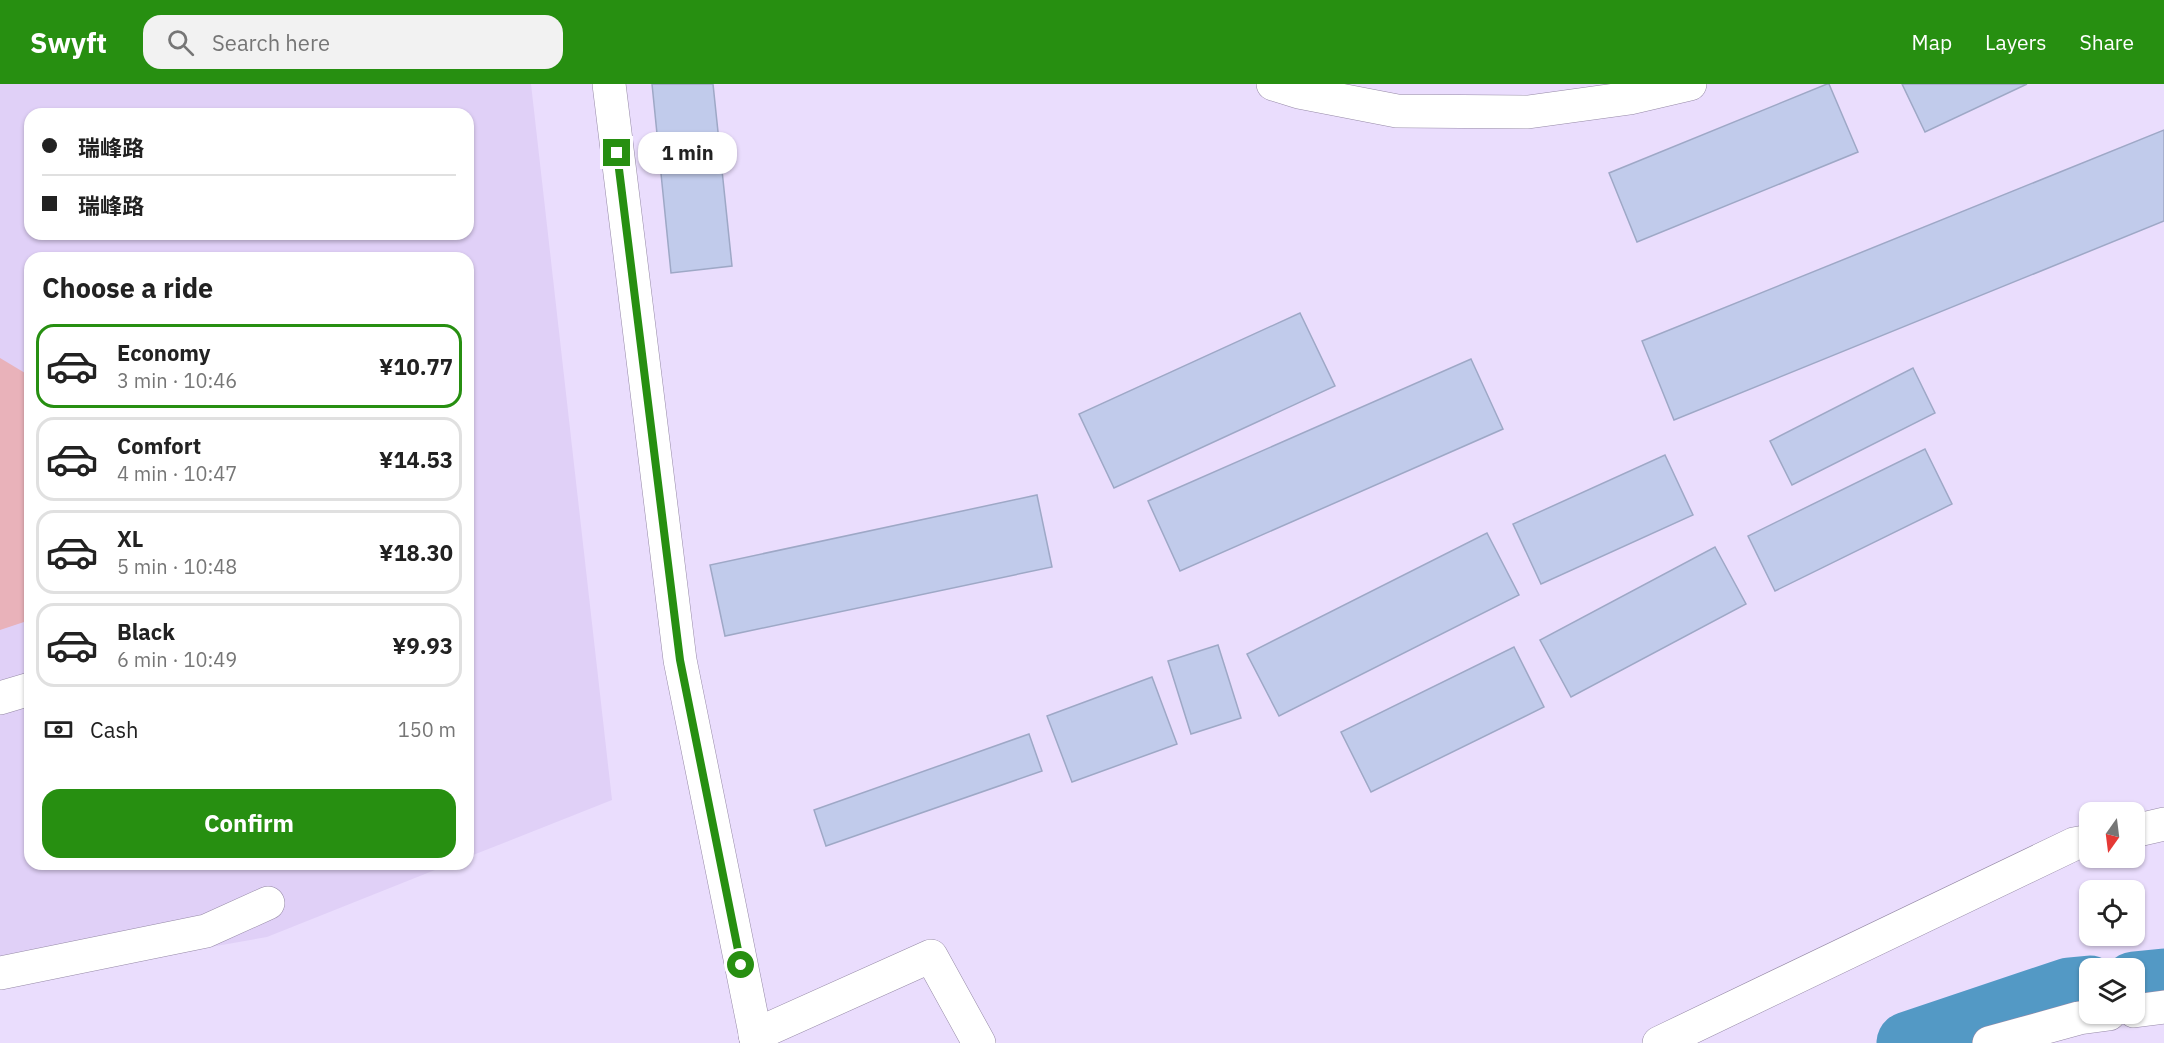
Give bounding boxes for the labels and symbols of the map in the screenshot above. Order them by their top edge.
callout: 1 min [638,132,737,174]
route end [603,139,630,166]
north arrow [2079,802,2145,868]
route start [727,951,754,978]

